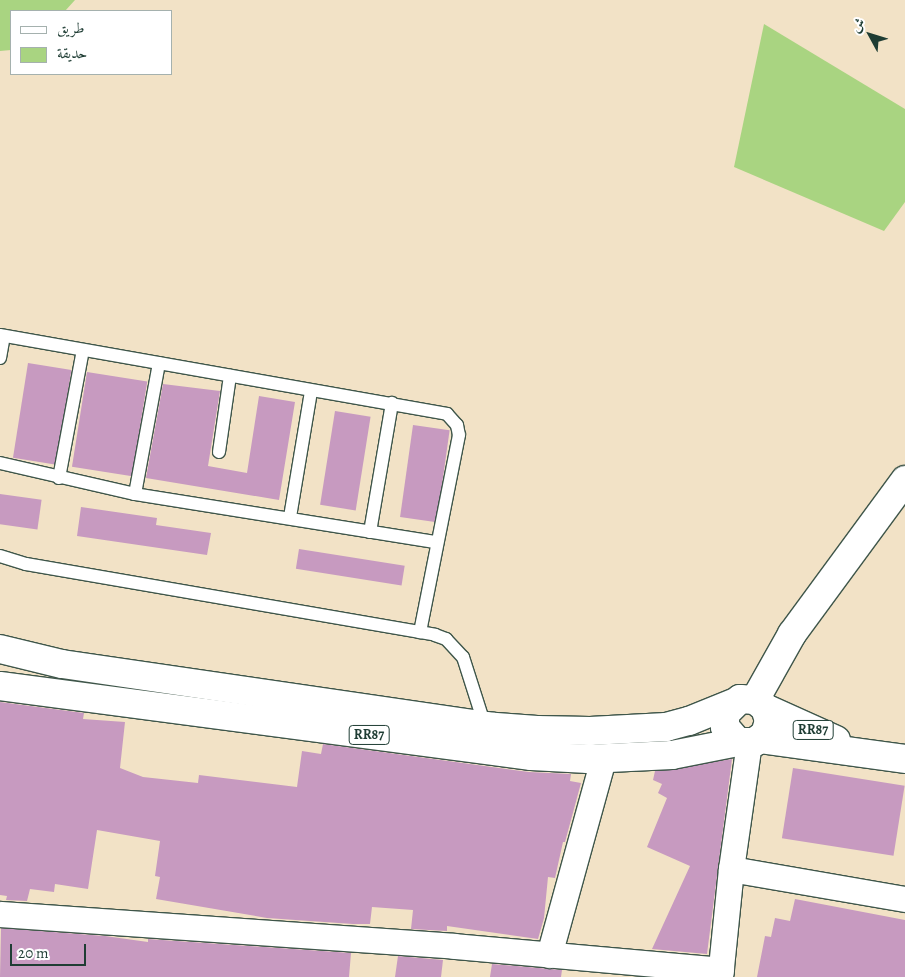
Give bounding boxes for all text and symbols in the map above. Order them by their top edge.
legend [10,10,172,75]
north arrow [845,10,895,60]
text: ش [846,14,870,37]
text: طريق [57,18,84,38]
text: حديقة [57,43,87,63]
road number: RR87 [792,718,834,742]
road number: RR87 [348,724,390,746]
scale bar [12,934,89,966]
text: 20 m [18,943,49,963]

